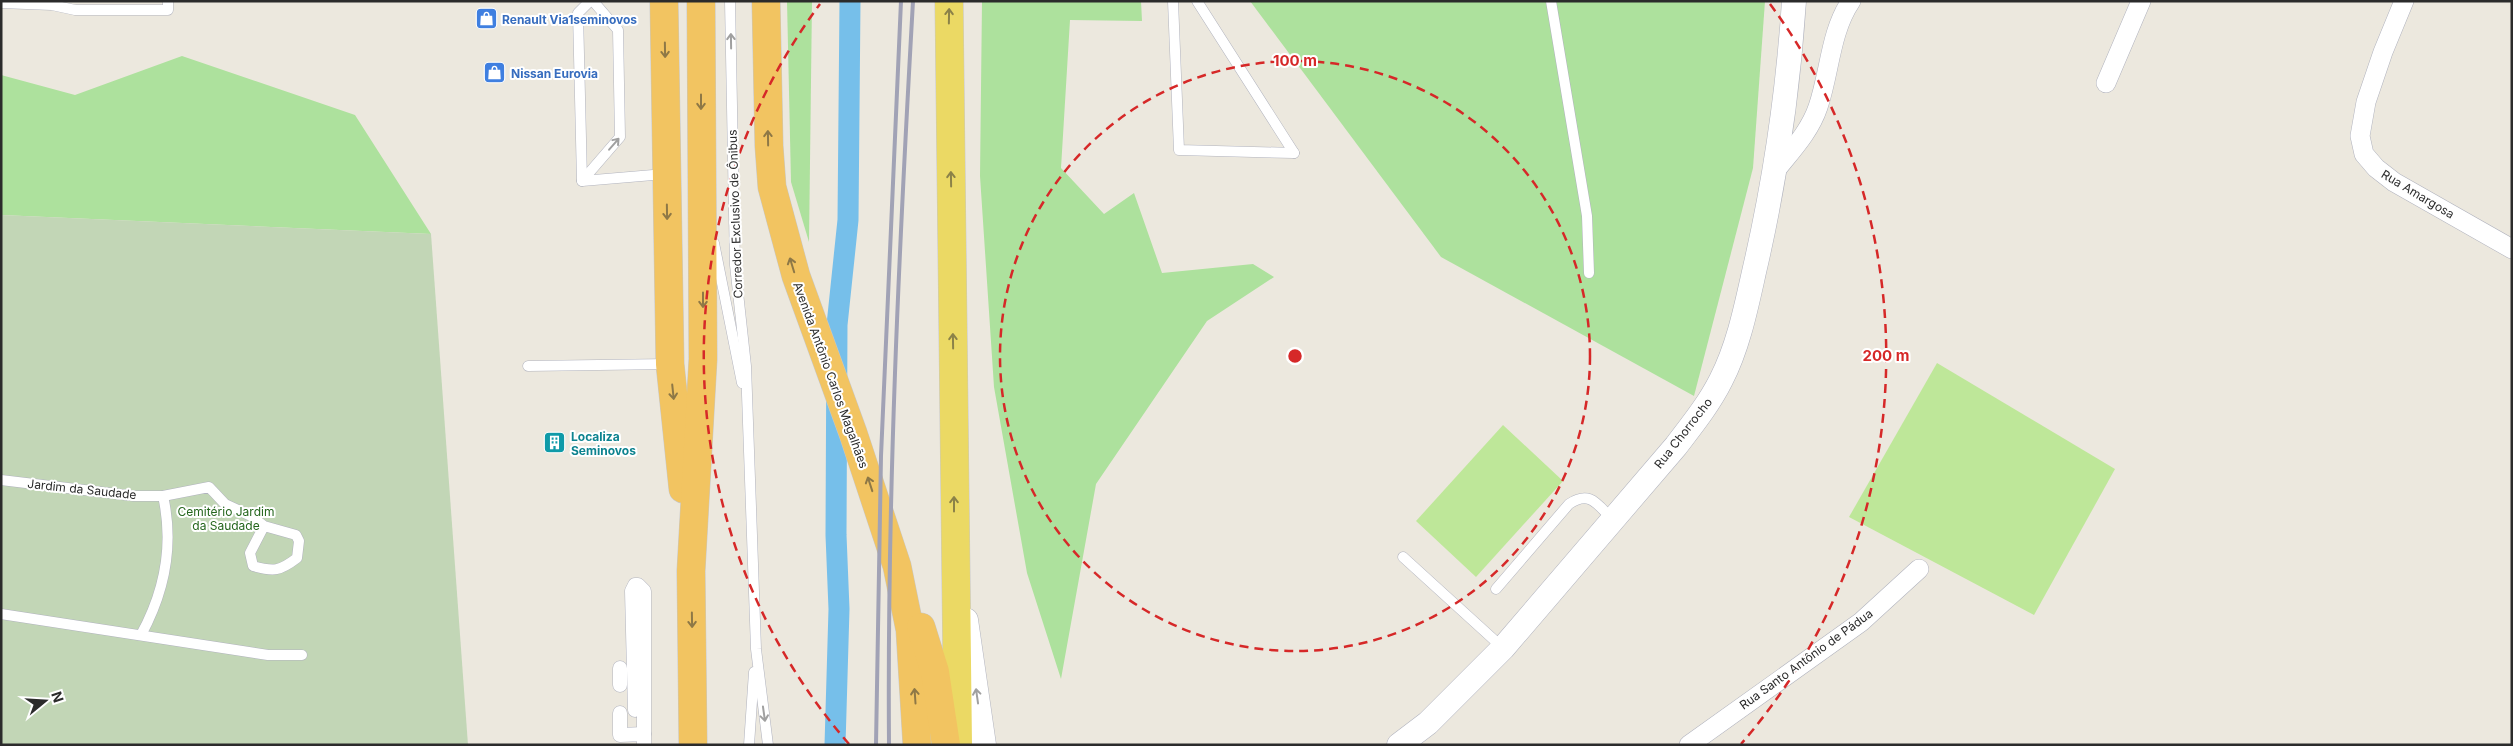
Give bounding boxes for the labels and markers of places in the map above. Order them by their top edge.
shop icon: Renault Via1seminovos [474,7,498,31]
place label: Renault Via1seminovos [502,12,637,27]
shop icon: Nissan Eurovia [483,61,507,85]
place label: Nissan Eurovia [511,66,598,81]
centre of rings [1286,347,1304,365]
place label: Localiza Seminovos [571,429,636,458]
building icon: Localiza Seminovos [543,431,567,455]

